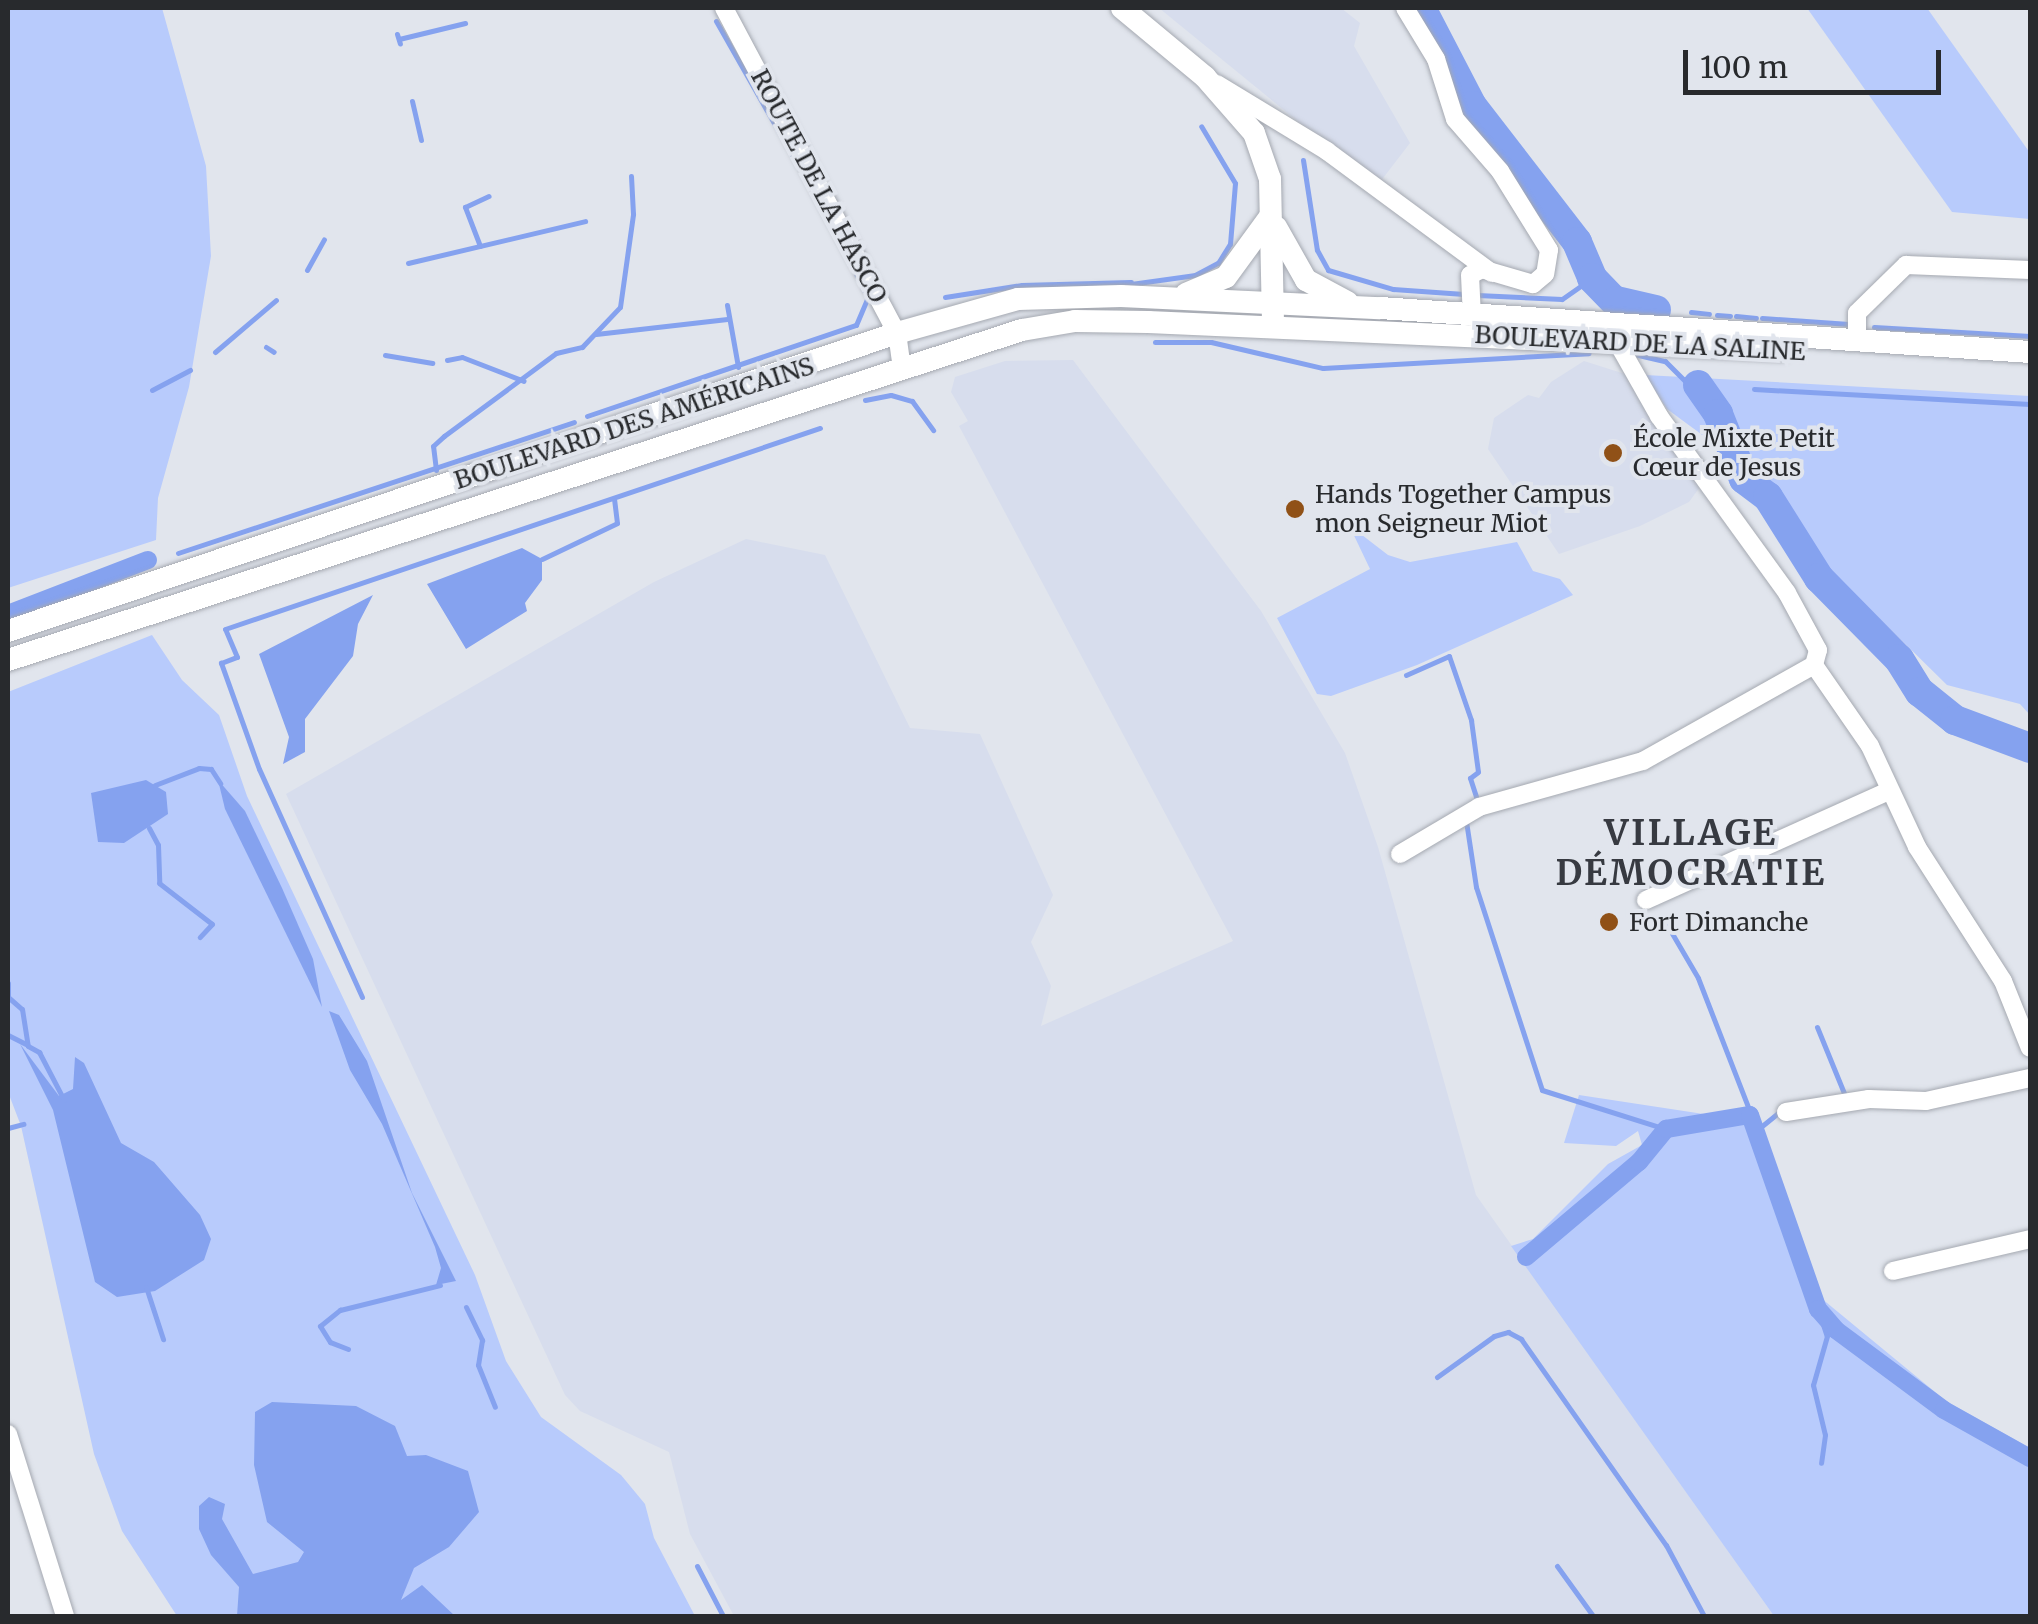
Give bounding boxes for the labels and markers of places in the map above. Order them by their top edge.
place label: École Mixte Petit Cœur de Jesus [1633,424,1835,483]
marker: École Mixte Petit Cœur de Jesus [1602,442,1624,464]
place label: Hands Together Campus mon Seigneur Miot [1315,480,1611,539]
marker: Hands Together Campus mon Seigneur Miot [1284,498,1306,520]
place label: Fort Dimanche [1629,907,1808,937]
marker: Fort Dimanche [1598,911,1620,933]

